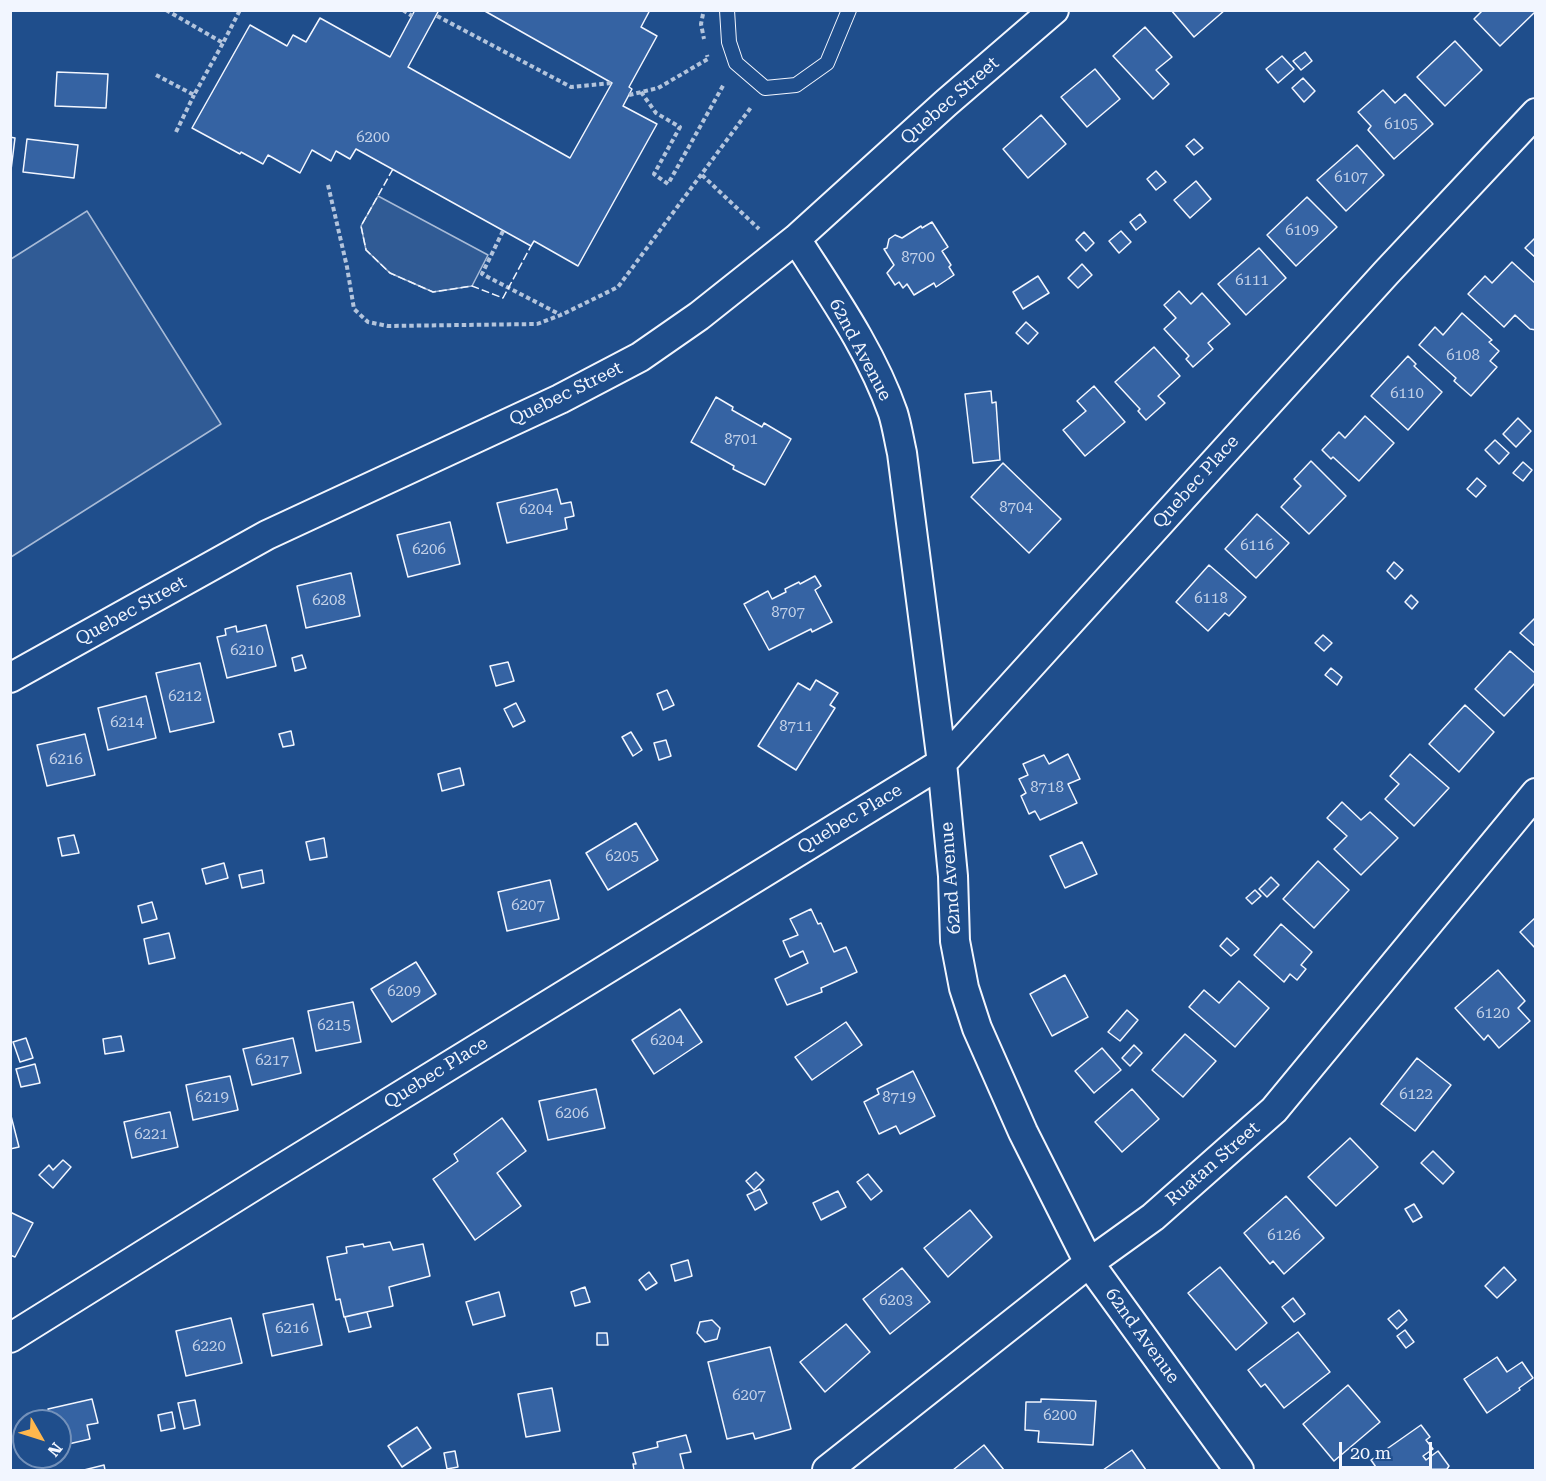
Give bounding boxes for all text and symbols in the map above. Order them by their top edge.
street label: Quebec Street [896,52,1004,150]
house number: 6105 [1384,116,1418,134]
house number: 6200 [356,129,390,147]
house number: 6107 [1334,169,1368,187]
house number: 6109 [1285,222,1319,240]
house number: 8700 [901,249,935,267]
house number: 6111 [1235,272,1269,290]
street label: 62nd Avenue [824,295,896,405]
house number: 6108 [1446,347,1480,365]
street label: Quebec Street [506,357,626,431]
house number: 6110 [1390,385,1424,403]
house number: 8701 [724,431,758,449]
street label: Quebec Place [1149,431,1243,533]
house number: 8704 [999,499,1033,517]
house number: 6204 [519,501,553,519]
house number: 6116 [1240,537,1274,555]
house number: 6206 [412,541,446,559]
street label: Quebec Street [72,572,190,650]
house number: 6118 [1194,590,1228,608]
house number: 6208 [312,592,346,610]
house number: 8707 [771,604,805,622]
house number: 6210 [230,642,264,660]
house number: 6212 [168,688,202,706]
house number: 6214 [110,714,144,732]
house number: 8711 [779,718,813,736]
house number: 6216 [49,751,83,769]
street label: Quebec Place [794,779,906,859]
house number: 8718 [1030,779,1064,797]
street label: 62nd Avenue [936,821,966,935]
house number: 6205 [605,848,639,866]
house number: 6207 [511,897,545,915]
house number: 6209 [387,983,421,1001]
house number: 6120 [1476,1005,1510,1023]
house number: 6215 [317,1017,351,1035]
house number: 6204 [650,1032,684,1050]
street label: Quebec Place [380,1033,492,1113]
house number: 6217 [255,1052,289,1070]
house number: 6122 [1399,1086,1433,1104]
house number: 6219 [195,1089,229,1107]
house number: 8719 [882,1089,916,1107]
house number: 6206 [555,1105,589,1123]
street label: Ruatan Street [1162,1117,1264,1211]
house number: 6221 [134,1126,168,1144]
house number: 6126 [1267,1227,1301,1245]
street label: 62nd Avenue [1100,1284,1184,1388]
house number: 6203 [879,1292,913,1310]
house number: 6216 [275,1320,309,1338]
house number: 6220 [192,1338,226,1356]
house number: 6207 [732,1387,766,1405]
house number: 6200 [1043,1407,1077,1425]
north arrow [12,1409,72,1469]
scale bar [1342,1430,1435,1468]
text: N [44,1439,66,1460]
text: 20 m [1350,1442,1391,1463]

